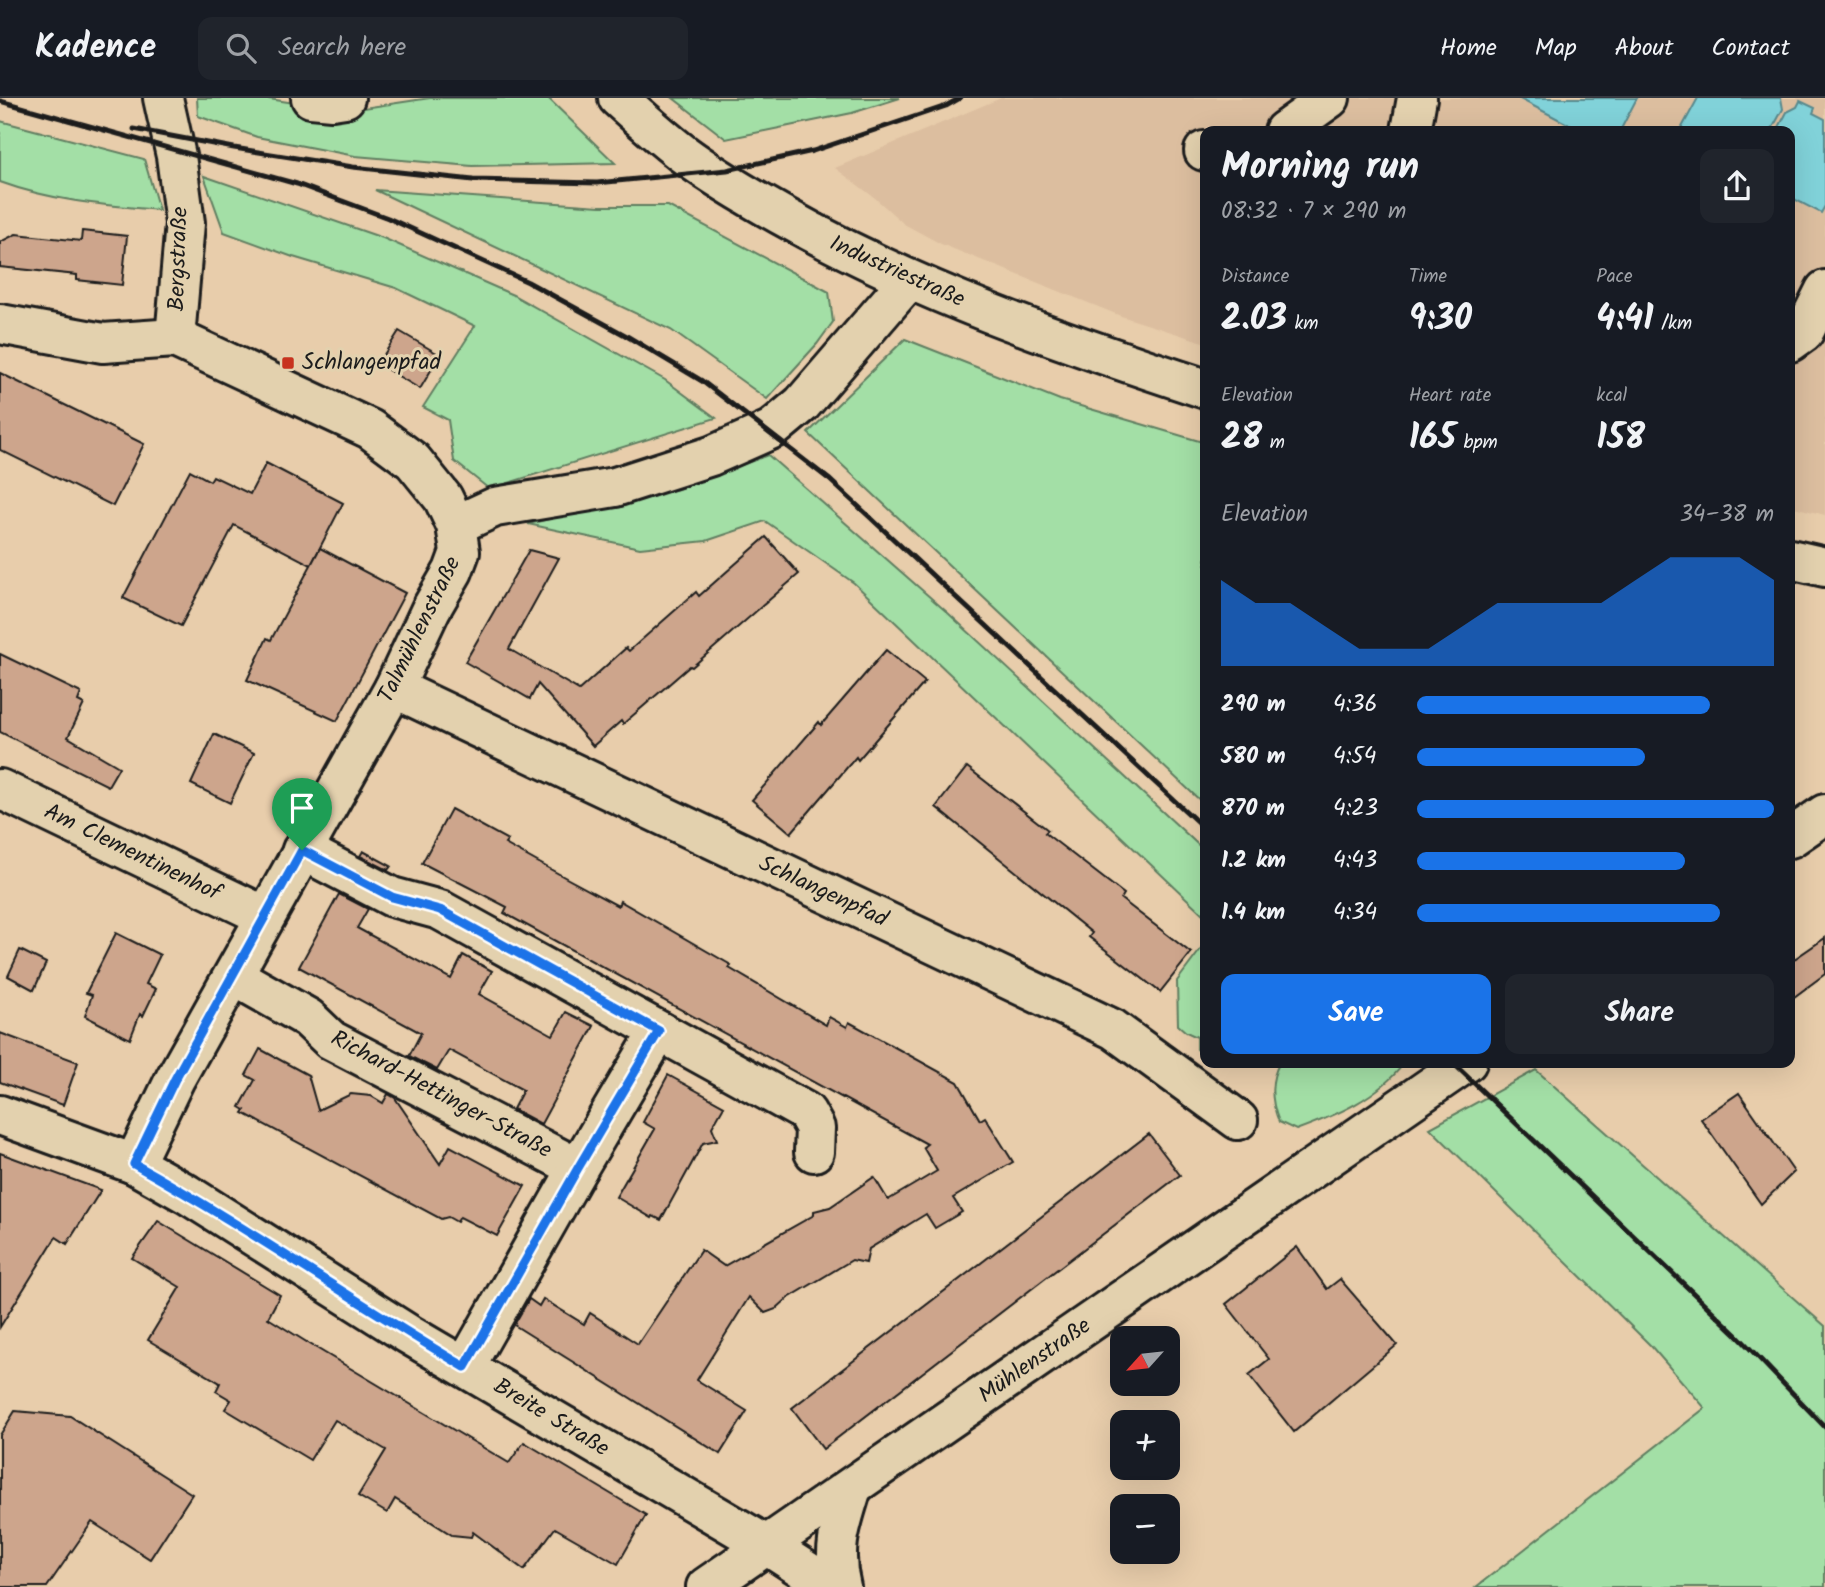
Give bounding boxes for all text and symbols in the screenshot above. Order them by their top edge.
search box [198,17,688,80]
text: Kadence [35,22,156,75]
text: Search here [278,27,406,69]
icon: search [222,29,260,67]
text: Home [1440,29,1497,68]
text: Map [1535,29,1577,68]
text: About [1615,29,1673,68]
text: Contact [1711,29,1790,68]
text: Morning run [1221,138,1419,198]
button: share [1700,149,1774,223]
text: 08:32 · 7 × 290 m [1221,194,1406,230]
street label: Bergstraße [159,206,199,312]
street label: Industriestraße [823,226,971,318]
text: Distance [1221,262,1289,292]
text: Time [1409,262,1447,292]
text: Pace [1596,262,1633,292]
text: 2.03 [1221,292,1287,348]
text: 9:30 [1409,292,1472,348]
text: 4:41 [1596,292,1654,348]
text: km [1287,309,1318,339]
text: /km [1654,309,1692,339]
place label: Schlangenpfad [302,345,441,381]
marker: Schlangenpfad [280,355,296,371]
text: Elevation [1221,381,1293,411]
text: Heart rate [1409,381,1491,411]
text: kcal [1596,381,1627,411]
text: 28 [1221,411,1262,467]
text: 165 [1409,411,1456,467]
text: 158 [1596,411,1645,467]
text: m [1262,428,1285,458]
text: bpm [1456,428,1498,458]
text: Elevation [1221,497,1308,533]
text: 34–38 m [1680,497,1774,533]
street label: Talmühlenstraße [369,550,471,710]
text: 290 m [1221,687,1286,723]
text: 4:36 [1333,687,1377,723]
text: 580 m [1221,739,1286,775]
text: 4:54 [1333,739,1376,775]
pin [272,778,332,850]
icon: arrive [283,789,321,827]
text: 870 m [1221,791,1285,827]
text: 4:23 [1333,791,1378,827]
street label: Am Clementinenhof [37,795,229,912]
text: 1.2 km [1221,843,1286,879]
text: 4:43 [1333,843,1377,879]
street label: Schlangenpfad [752,846,894,938]
text: 1.4 km [1221,895,1285,931]
text: 4:34 [1333,895,1377,931]
button: Save [1221,974,1491,1054]
button: Share [1505,974,1774,1054]
street label: Richard-Hettinger-Straße [324,1021,558,1169]
street label: Mühlenstraße [971,1309,1099,1413]
north arrow [1110,1326,1180,1396]
map controls [1110,1326,1180,1564]
street label: Breite Straße [486,1369,616,1467]
button: + [1110,1410,1180,1480]
button: − [1110,1494,1180,1564]

